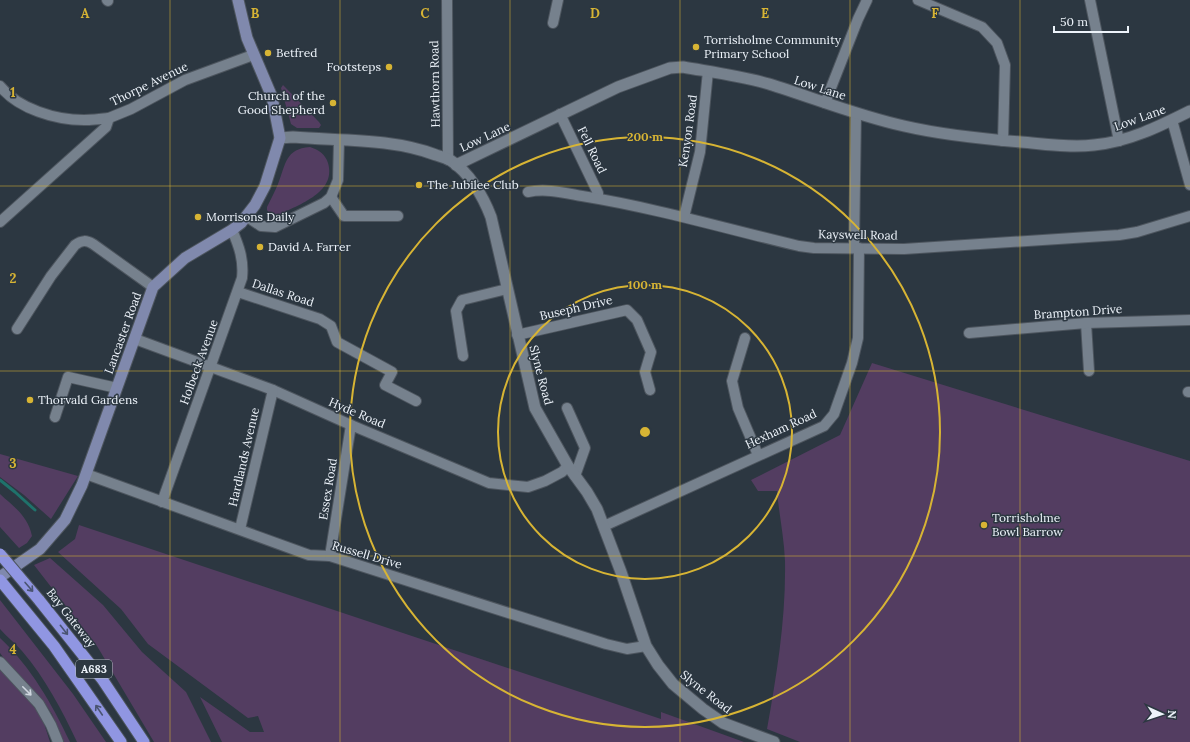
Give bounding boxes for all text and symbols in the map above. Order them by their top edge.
text: A [81,5,90,22]
text: B [251,5,260,22]
text: C [421,5,430,22]
text: D [590,5,600,22]
text: E [761,5,769,22]
text: F [931,5,939,22]
scale bar [1054,8,1128,34]
text: 50 m [1060,14,1088,29]
place label: Torrisholme Community Primary School [704,32,842,61]
street label: Hawthorn Road [426,40,443,128]
marker: Torrisholme Community Primary School [691,42,701,52]
place label: Betfred [276,45,317,60]
marker: Betfred [263,48,273,58]
street label: Thorpe Avenue [107,58,191,109]
place label: Footsteps [326,59,381,74]
marker: Footsteps [384,62,394,72]
street label: Low Lane [792,72,849,103]
text: 1 [10,84,16,101]
place label: Church of the Good Shepherd [238,88,325,117]
street label: Kenyon Road [675,94,700,168]
marker: Church of the Good Shepherd [328,98,338,108]
street label: Low Lane [1112,101,1168,134]
street label: Low Lane [457,118,513,155]
street label: Fell Road [575,124,610,176]
text: 200 m [627,129,663,144]
place label: The Jubilee Club [427,177,519,192]
marker: The Jubilee Club [414,180,424,190]
place label: Morrisons Daily [206,209,295,224]
marker: Morrisons Daily [193,212,203,222]
street label: Kayswell Road [818,226,898,243]
place label: David A. Farrer [268,239,351,254]
marker: David A. Farrer [255,242,265,252]
text: 2 [10,270,17,287]
street label: Dallas Road [250,275,316,310]
text: 100 m [628,277,662,292]
street label: Lancaster Road [101,290,144,376]
street label: Buseph Drive [538,292,614,323]
street label: Brampton Drive [1033,301,1123,322]
street label: Holbeck Avenue [176,317,221,406]
street label: Slyne Road [526,343,557,406]
place label: Thorvald Gardens [38,392,138,407]
street label: Hyde Road [327,394,388,431]
marker: Thorvald Gardens [25,395,35,405]
street label: Hardlands Avenue [225,405,262,508]
street label: Hexham Road [743,405,819,452]
centre of rings [638,425,652,439]
text: 3 [9,455,17,472]
street label: Essex Road [315,457,340,521]
place label: Torrisholme Bowl Barrow [992,510,1063,539]
marker: Torrisholme Bowl Barrow [979,520,989,530]
street label: Russell Drive [330,537,404,572]
one-way arrow [24,582,33,593]
street label: Bay Gateway [44,585,100,651]
one-way arrow [59,625,68,636]
text: 4 [9,641,17,658]
road number: A683 [76,660,112,678]
street label: Slyne Road [678,667,735,716]
one-way arrow [22,686,32,696]
north arrow [1142,694,1182,734]
one-way arrow [95,704,103,715]
text: N [1165,710,1179,720]

